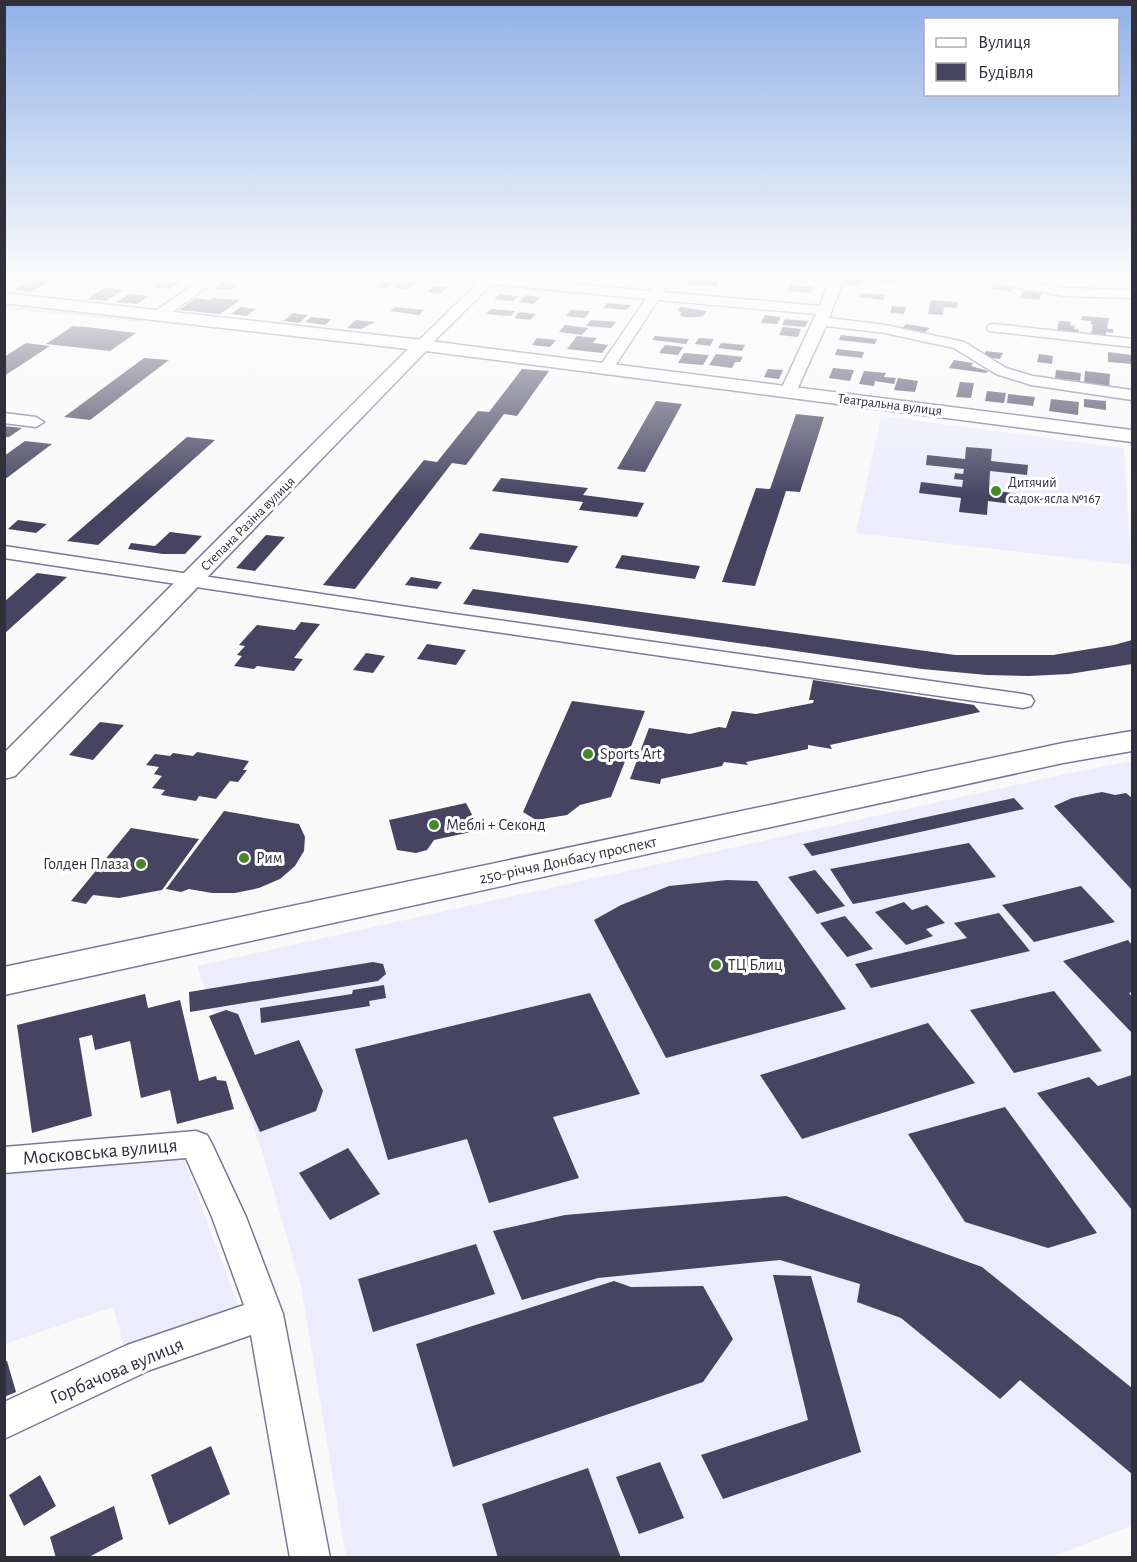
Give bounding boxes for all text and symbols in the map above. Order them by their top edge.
legend [924,18,1119,96]
text: Вулиця [978,34,1031,52]
text: Будівля [978,64,1034,82]
street label: Театральна вулиця [837,392,943,418]
street label: Степана Разіна вулиця [198,474,298,574]
place label: Дитячий садок-ясла №167 [1008,476,1101,506]
marker: Дитячий садок-ясла №167 [989,484,1003,498]
place label: Sports Art [600,746,662,762]
marker: Sports Art [581,747,595,761]
place label: Меблі + Секонд [446,817,545,833]
marker: Меблі + Секонд [427,818,441,832]
street label: 250-річчя Донбасу проспект [478,833,659,888]
place label: Рим [256,850,283,866]
marker: Рим [237,851,251,865]
place label: Голден Плаза [43,856,129,872]
marker: Голден Плаза [134,857,148,871]
place label: ТЦ Блиц [728,957,783,973]
marker: ТЦ Блиц [709,958,723,972]
street label: Московська вулиця [22,1135,178,1169]
street label: Горбачова вулиця [47,1334,187,1408]

